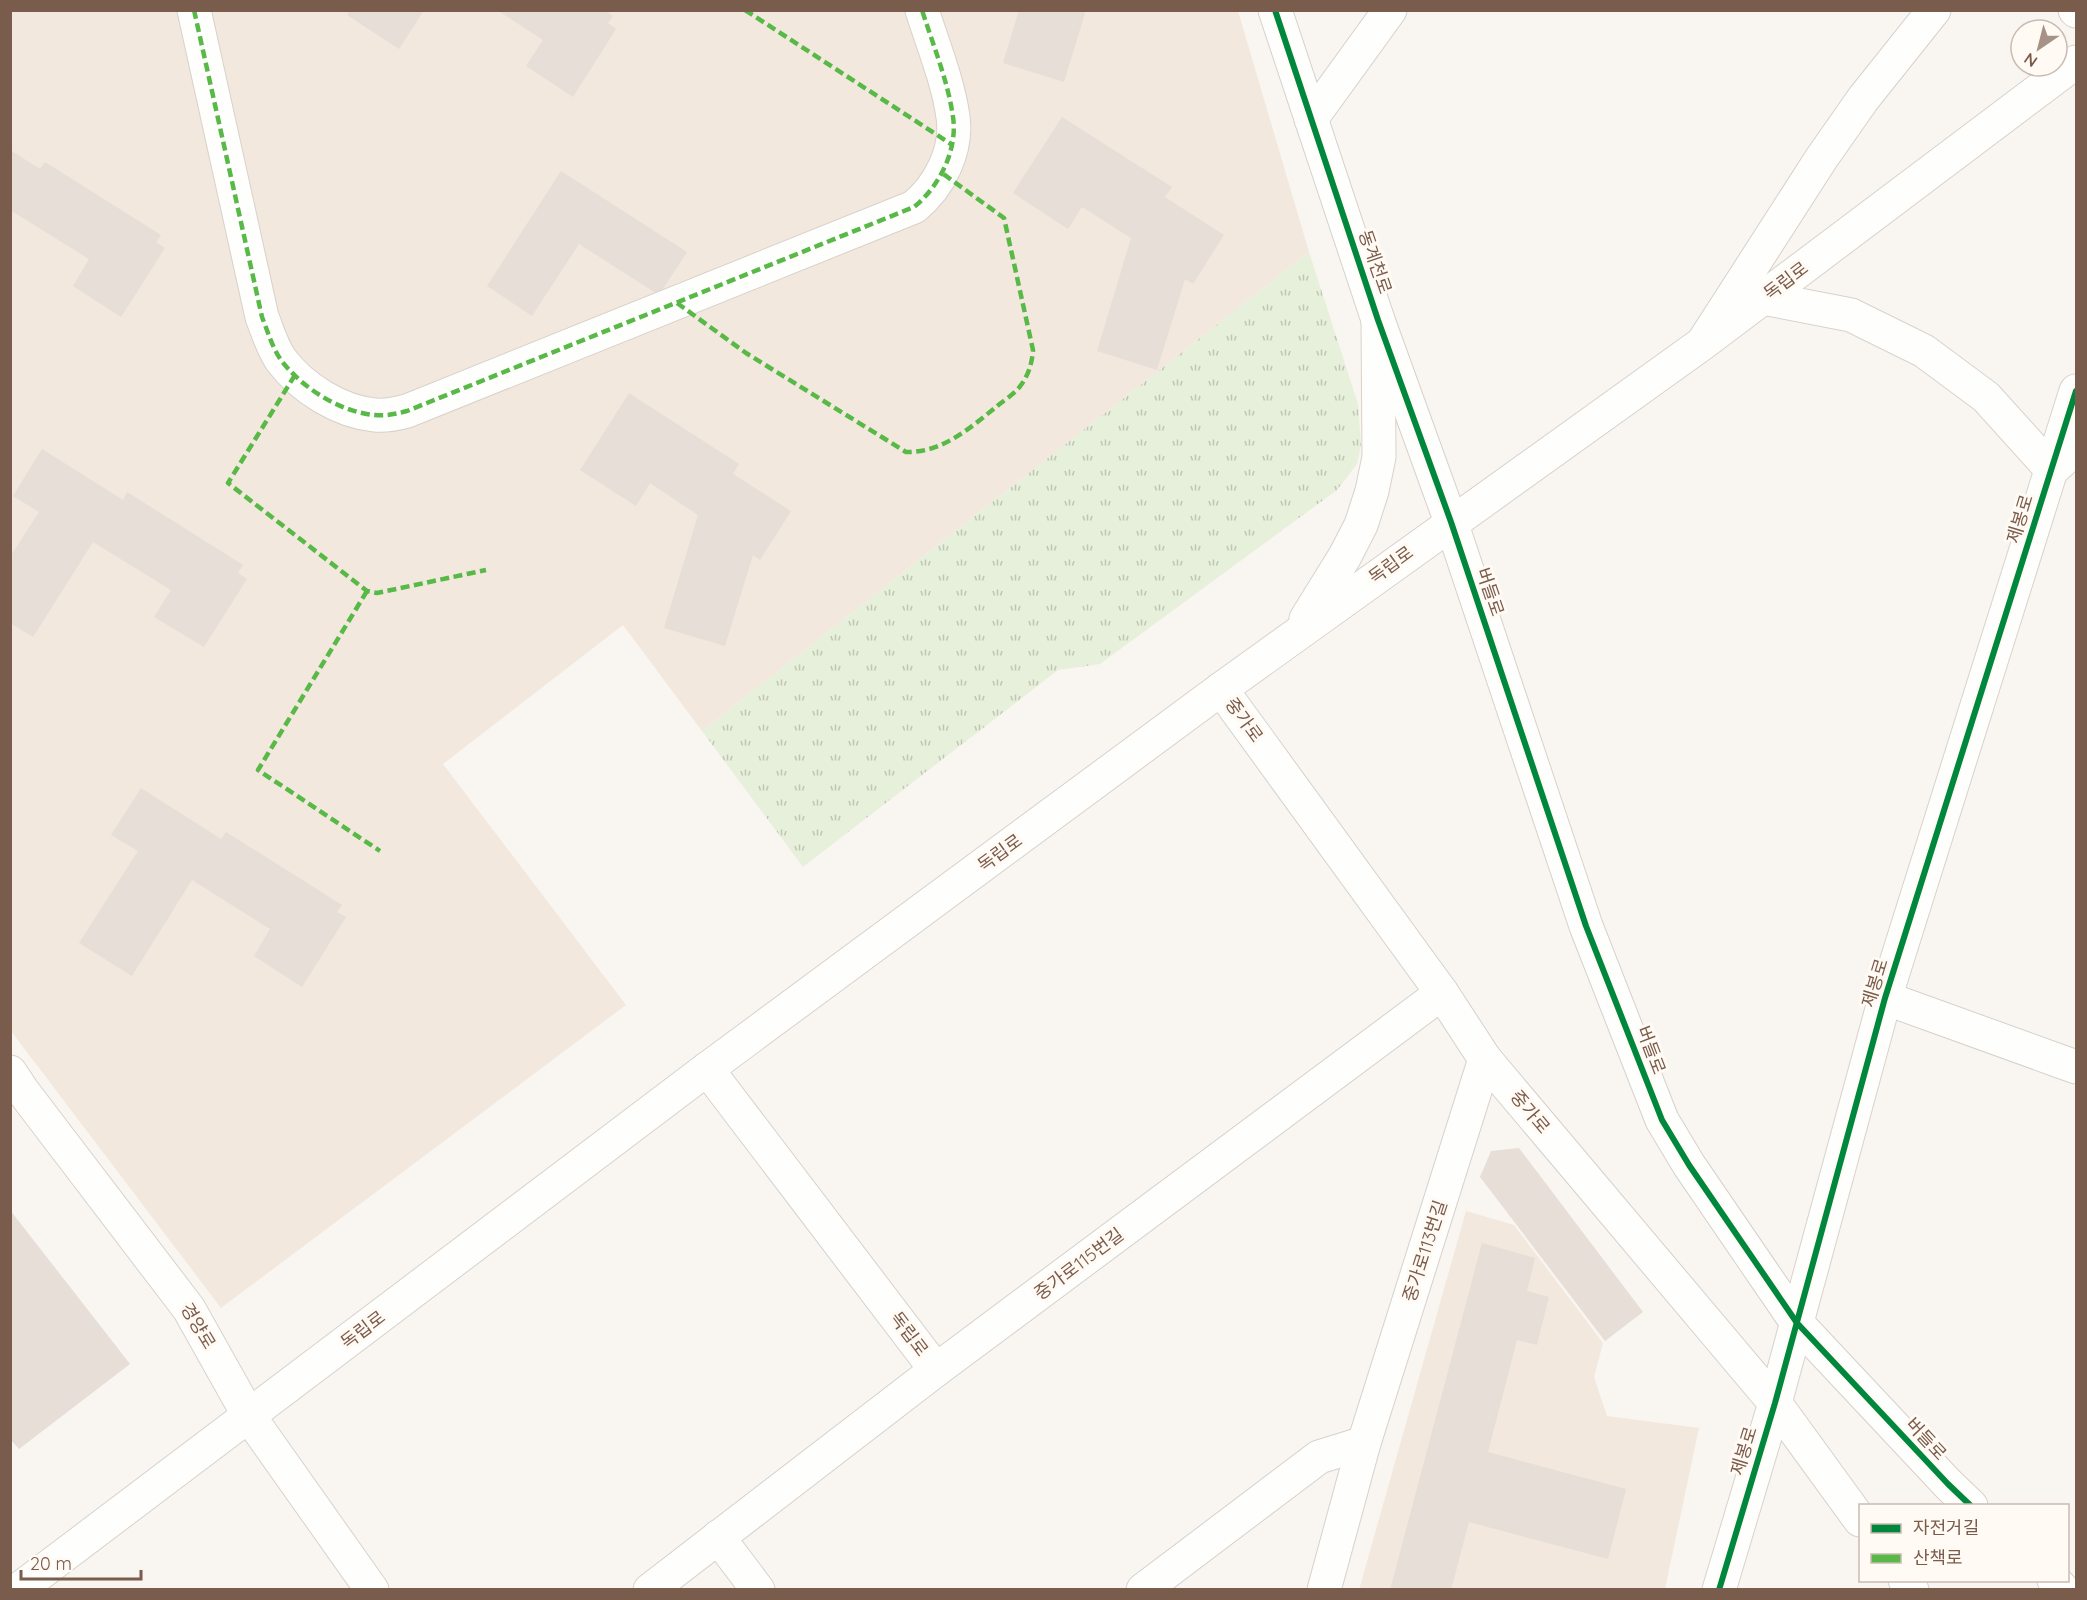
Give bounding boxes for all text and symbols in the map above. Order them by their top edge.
north arrow [2009,18,2069,78]
text: N [2020,49,2041,72]
street label: 동계천로 [1354,227,1397,297]
street label: 독립로 [1759,256,1812,305]
street label: 제봉로 [2001,492,2038,546]
street label: 독립로 [1364,541,1418,589]
street label: 버들로 [1472,565,1509,619]
street label: 중가로 [1220,693,1268,747]
street label: 독립로 [973,829,1027,877]
street label: 제봉로 [1856,956,1893,1010]
street label: 버들로 [1632,1023,1671,1077]
street label: 중가로 [1506,1085,1555,1138]
street label: 중가로113번길 [1397,1197,1452,1305]
street label: 중가로115번길 [1029,1223,1128,1305]
street label: 경양로 [176,1299,221,1353]
street label: 독립로 [336,1305,389,1354]
street label: 독립로 [885,1307,934,1360]
street label: 버들로 [1901,1413,1952,1465]
street label: 제봉로 [1725,1424,1762,1478]
legend [1859,1504,2069,1582]
text: 자전거길 [1913,1516,1979,1539]
scale bar [21,1543,141,1581]
text: 산책로 [1913,1546,1963,1569]
text: 20 m [30,1552,72,1575]

